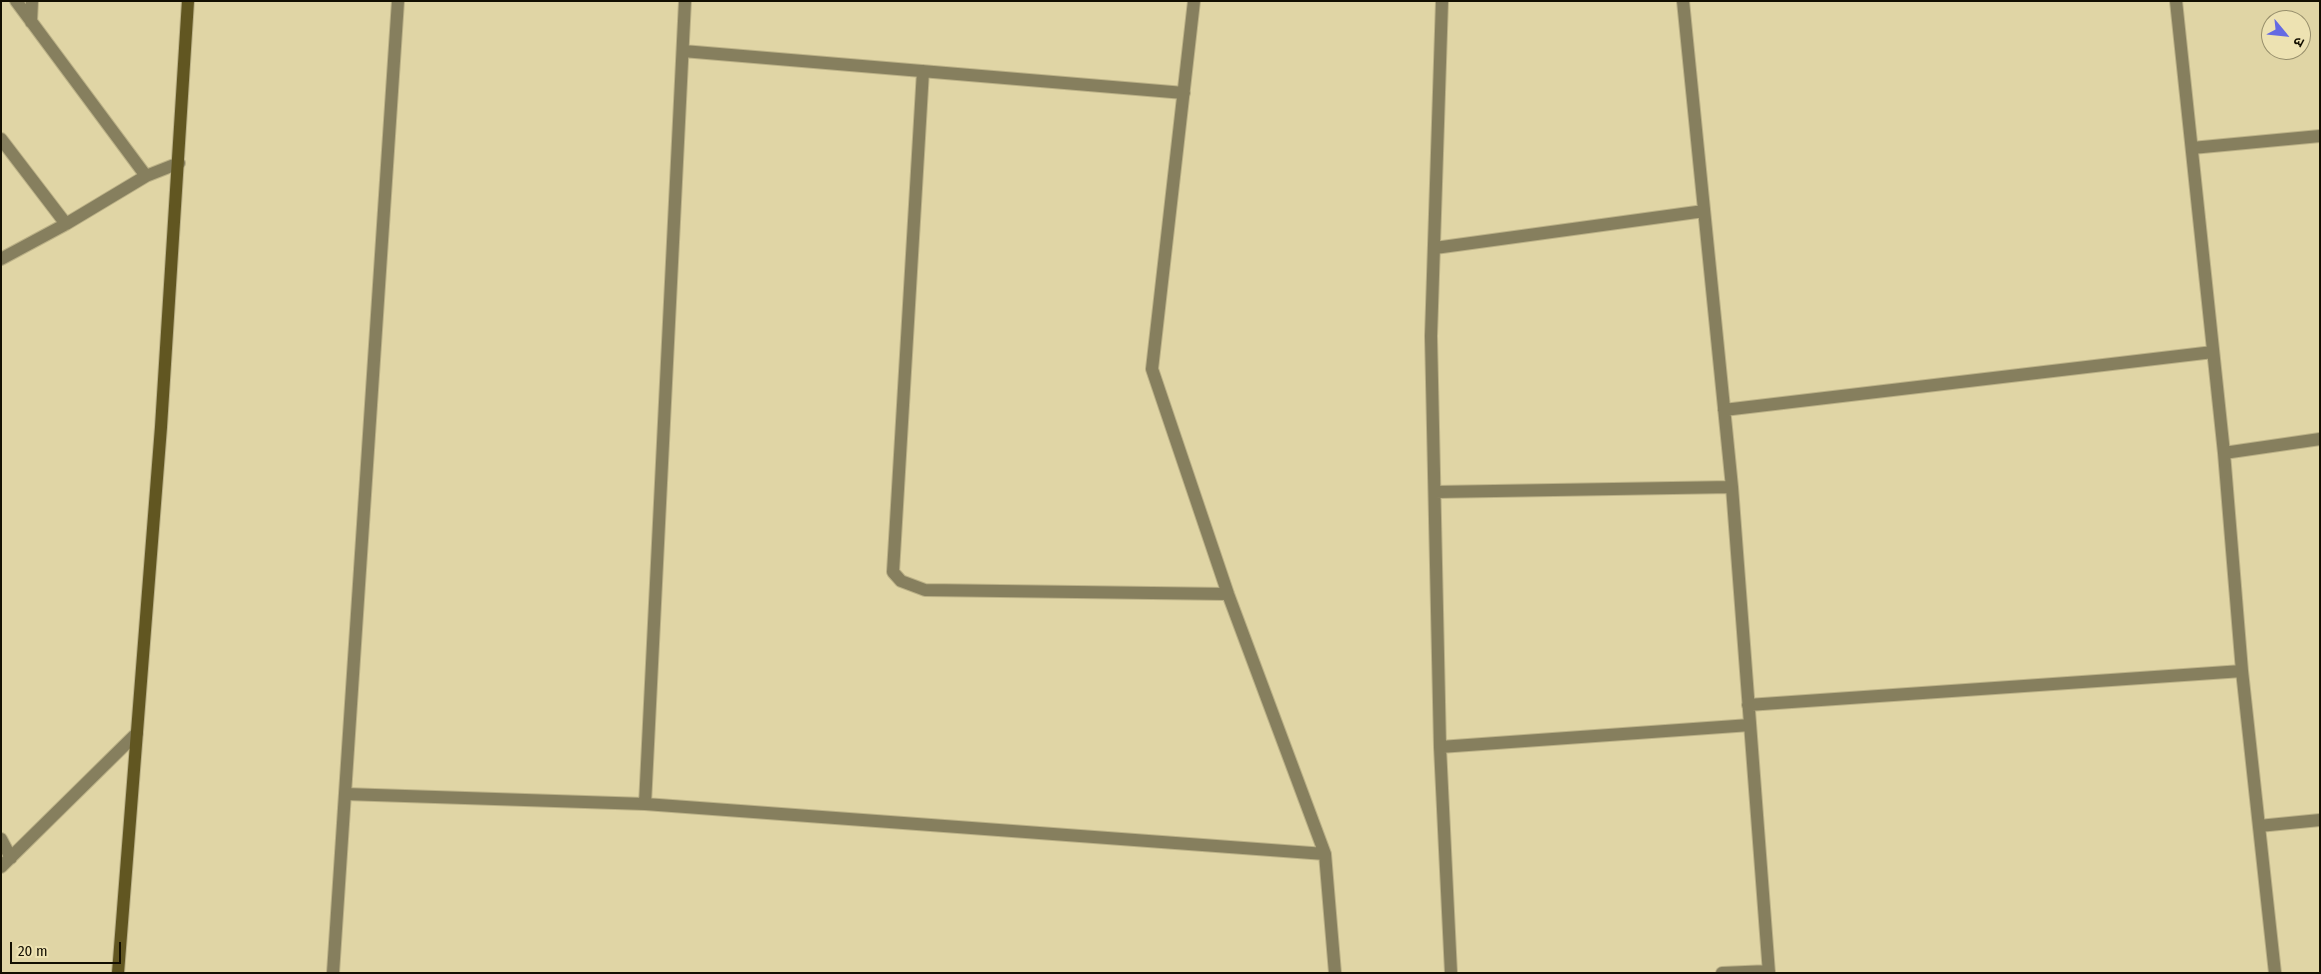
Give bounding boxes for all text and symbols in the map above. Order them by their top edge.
north arrow [2261,10,2311,60]
text: उ [2289,34,2308,49]
scale bar [12,932,124,964]
text: 20 m [18,942,48,960]

